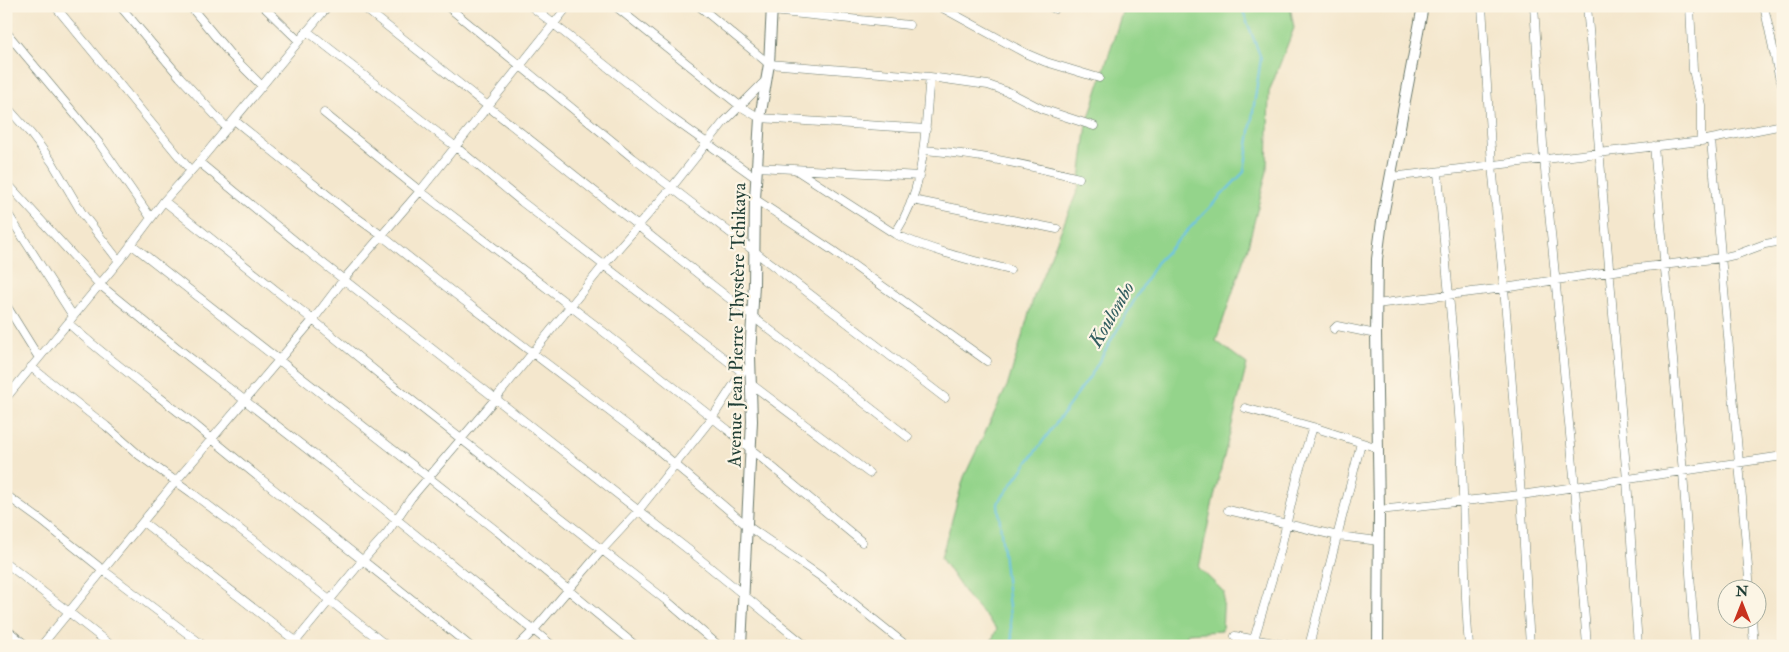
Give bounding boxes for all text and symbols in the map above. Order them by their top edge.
street label: Avenue Jean Pierre Thystère Tchikaya [722,182,751,469]
water label: Koulombo [1082,277,1140,352]
north arrow [1716,580,1766,630]
text: N [1735,583,1749,600]

